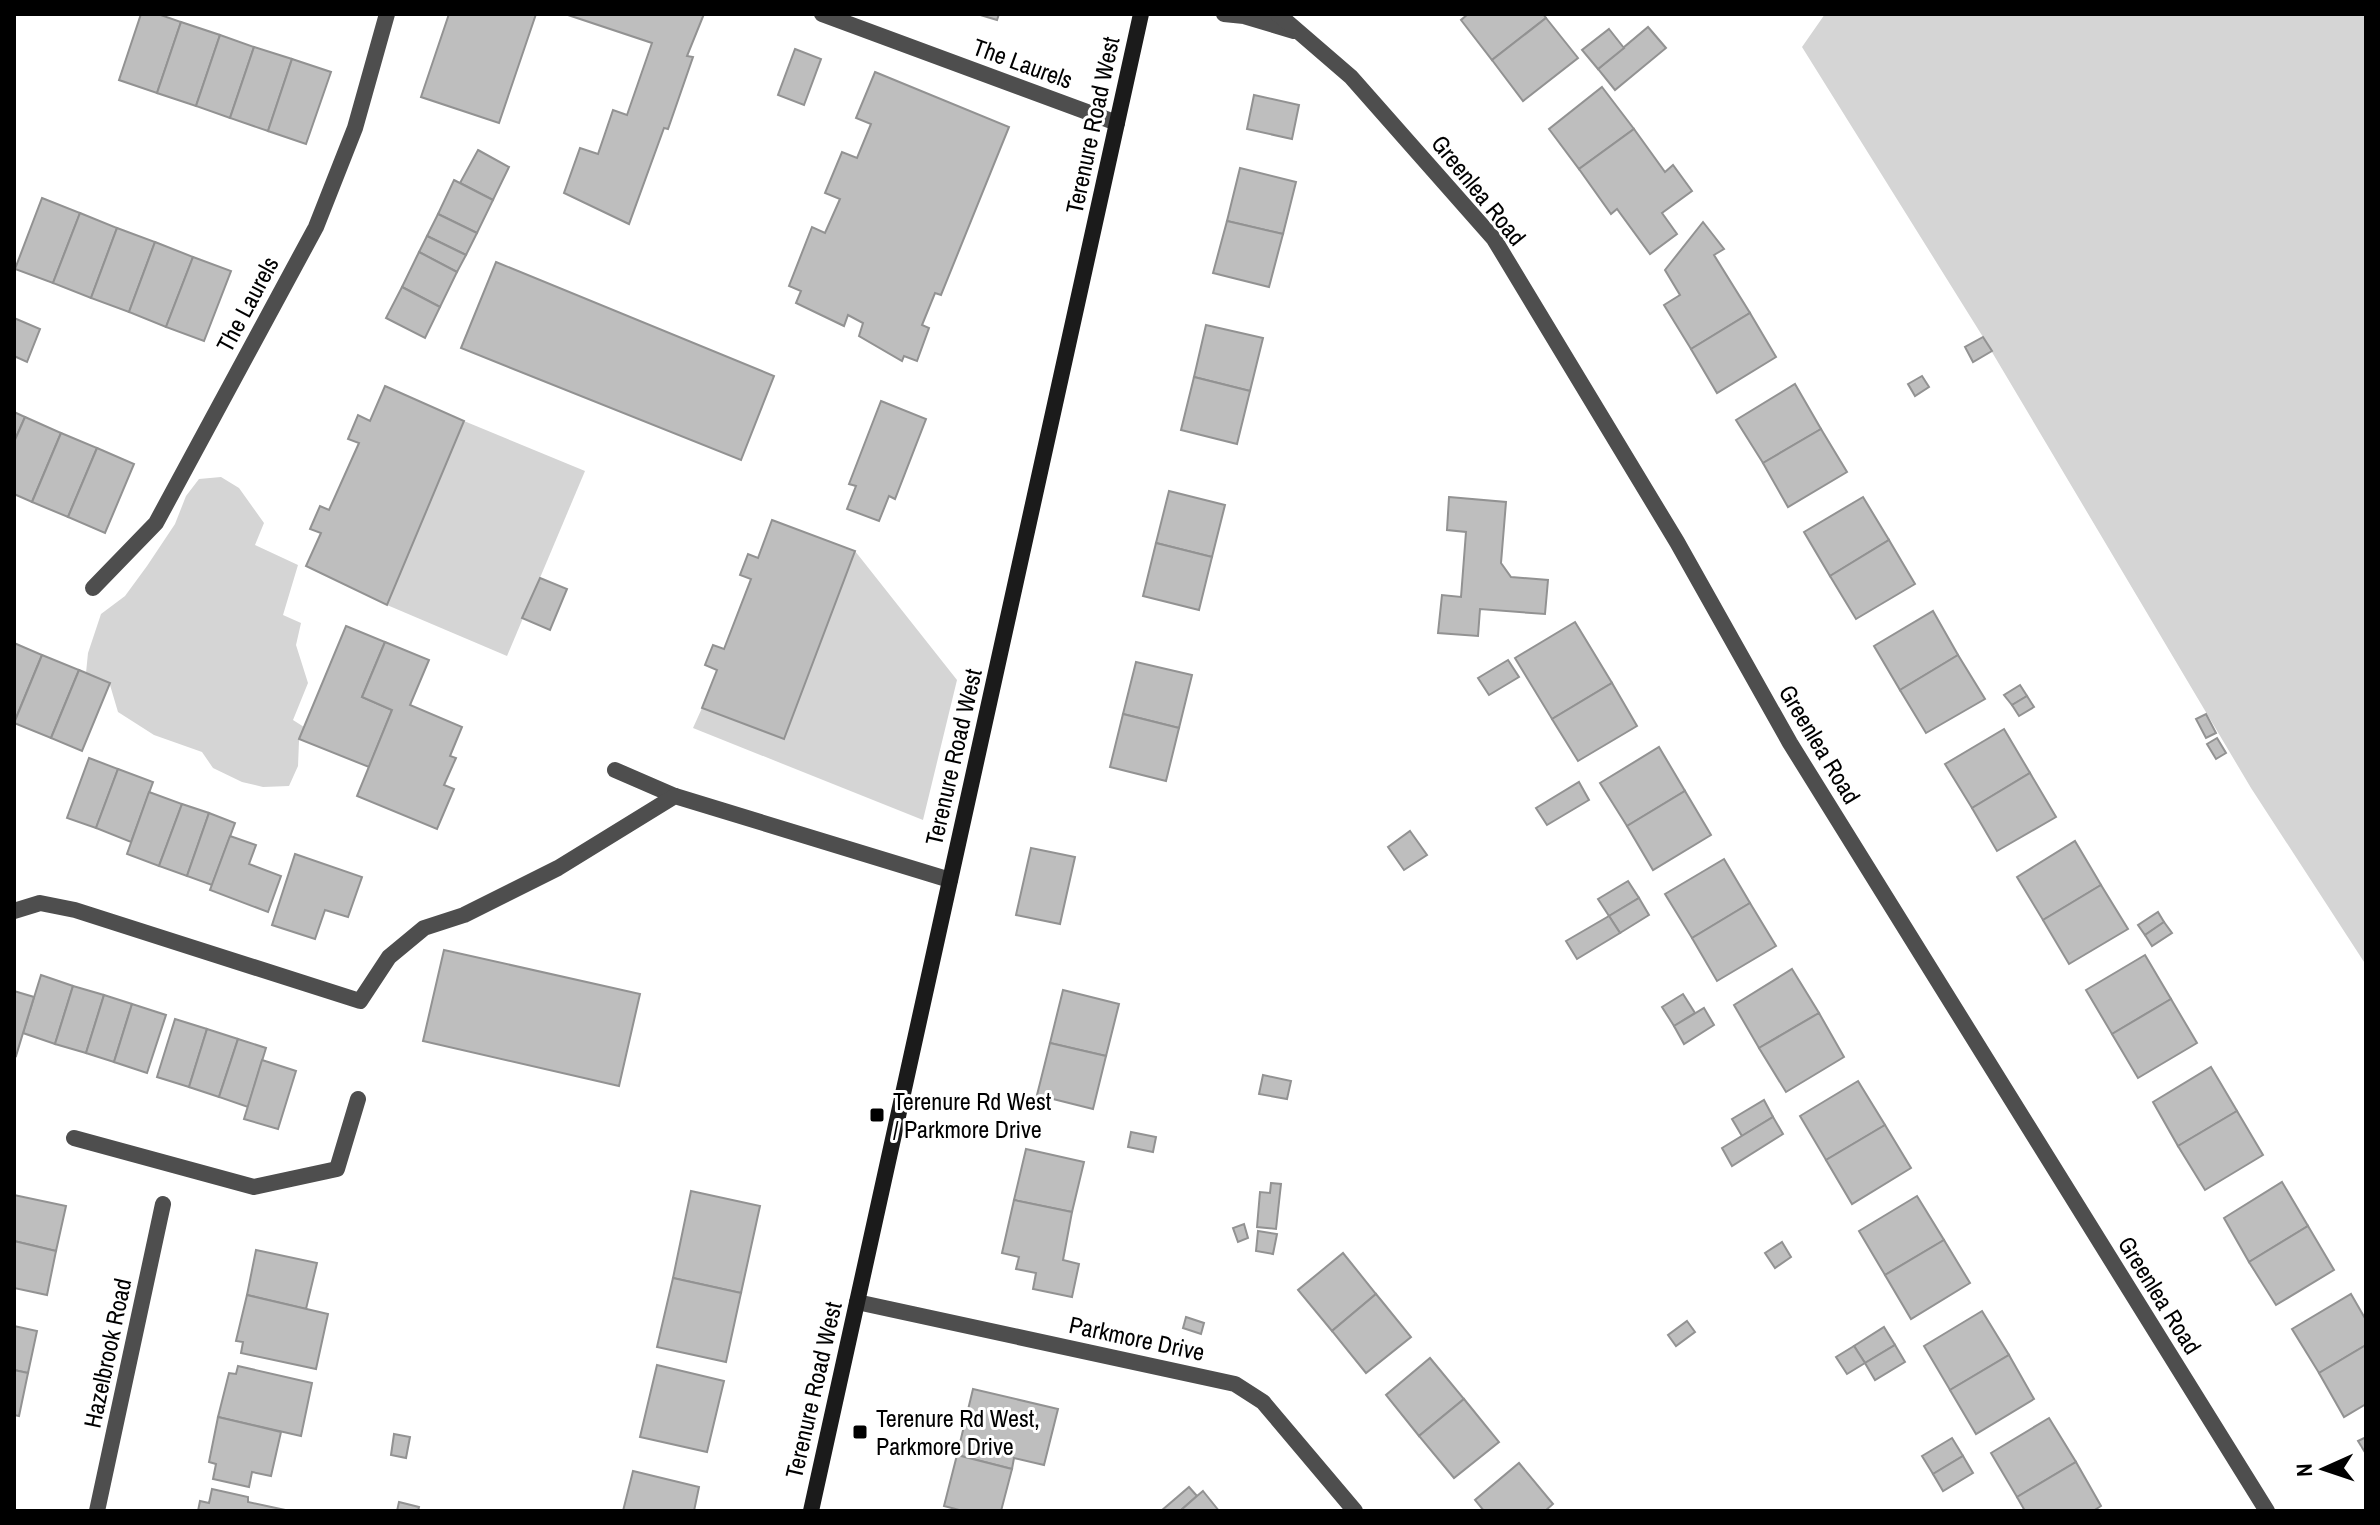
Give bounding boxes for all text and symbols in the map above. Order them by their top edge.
street label: The Laurels [969,30,1077,96]
street label: Terenure Road West [1058,33,1126,216]
street label: Greenlea Road [1425,128,1533,252]
street label: The Laurels [208,251,286,357]
street label: Terenure Road West [917,665,989,848]
street label: Greenlea Road [1772,679,1868,809]
place label: Terenure Rd West / Parkmore Drive [893,1085,1052,1145]
marker: Terenure Rd West / Parkmore Drive [868,1106,886,1124]
street label: Greenlea Road [2111,1230,2209,1360]
street label: Hazelbrook Road [76,1275,138,1431]
street label: Terenure Road West [777,1298,849,1481]
street label: Parkmore Drive [1066,1308,1208,1368]
place label: Terenure Rd West, Parkmore Drive [876,1402,1040,1462]
marker: Terenure Rd West, Parkmore Drive [851,1423,869,1441]
north arrow [2284,1429,2364,1509]
text: N [2289,1463,2319,1477]

